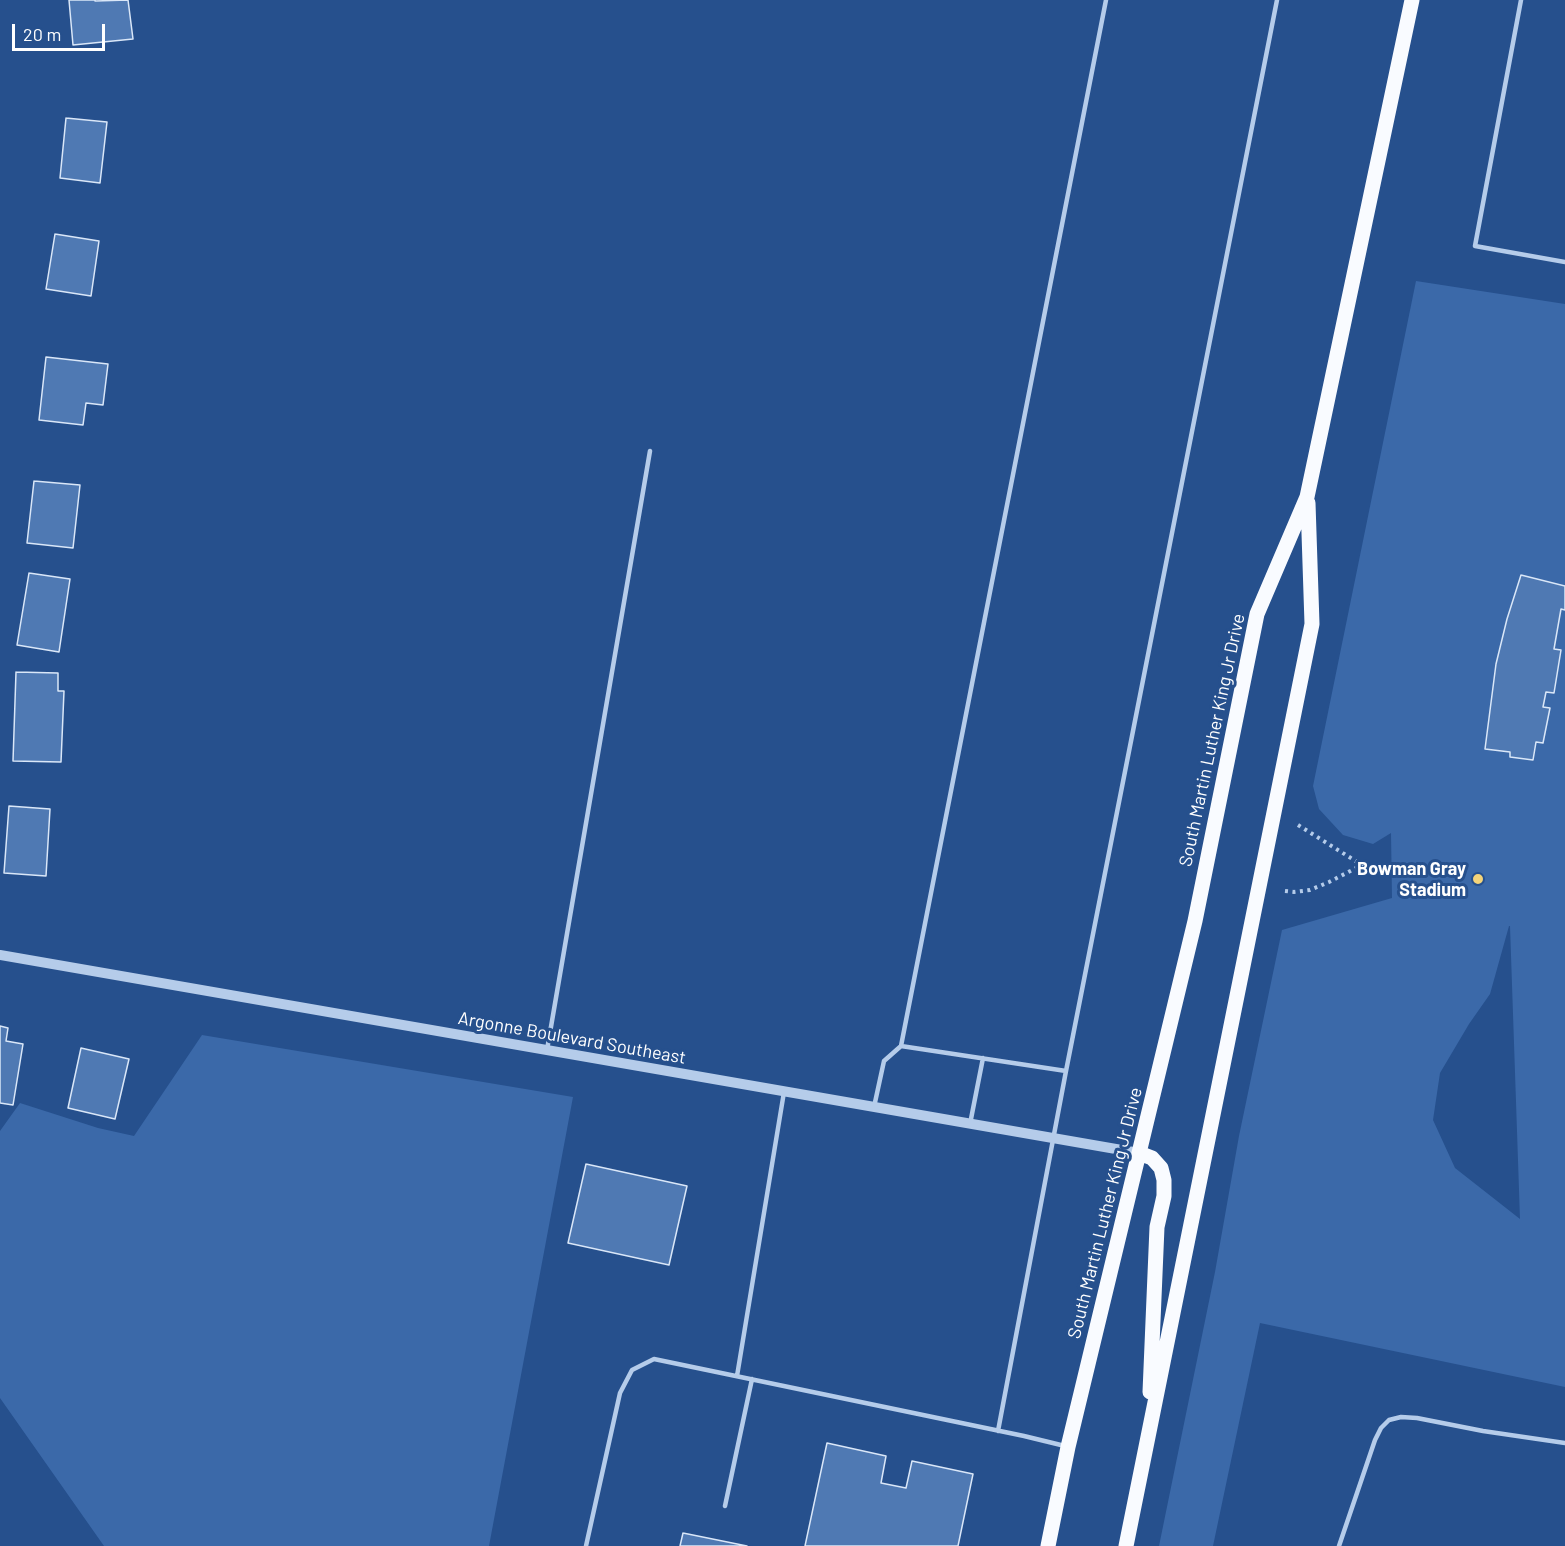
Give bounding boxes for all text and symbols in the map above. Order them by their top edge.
scale bar [15,12,108,50]
text: 20 m [23,23,61,45]
street label: South Martin Luther King Jr Drive [1175,612,1249,868]
place label: Bowman Gray Stadium [1357,858,1466,900]
marker: Bowman Gray Stadium [1471,872,1485,886]
street label: Argonne Boulevard Southeast [456,1007,688,1069]
street label: South Martin Luther King Jr Drive [1063,1085,1147,1341]

